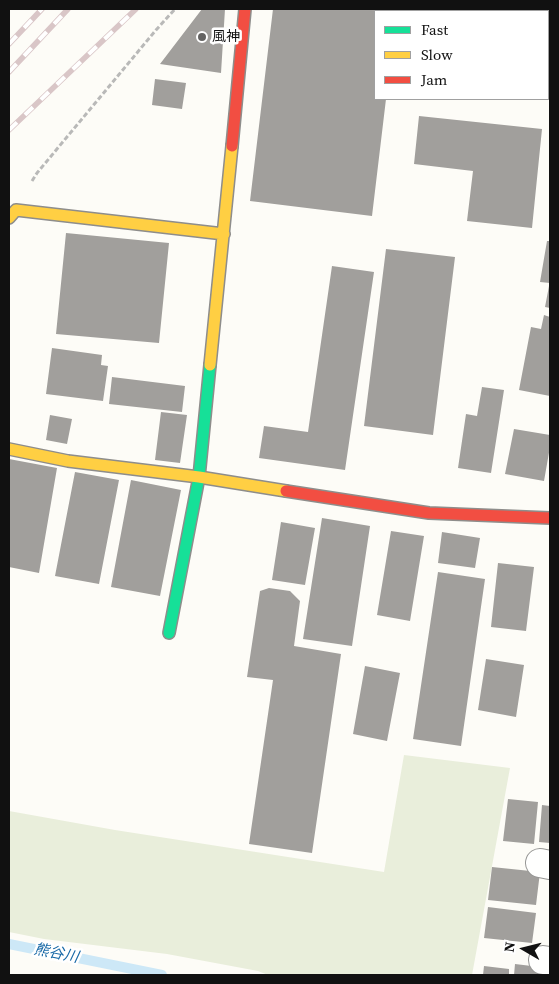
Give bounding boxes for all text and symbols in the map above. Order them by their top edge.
legend [374,10,549,100]
text: Fast [421,19,448,40]
place label: 風神 [212,29,240,45]
marker: 風神 [196,31,208,43]
text: Slow [421,44,453,65]
text: Jam [421,69,447,90]
north arrow [499,924,549,974]
text: N [499,940,520,953]
water label: 熊谷川 [32,941,80,967]

